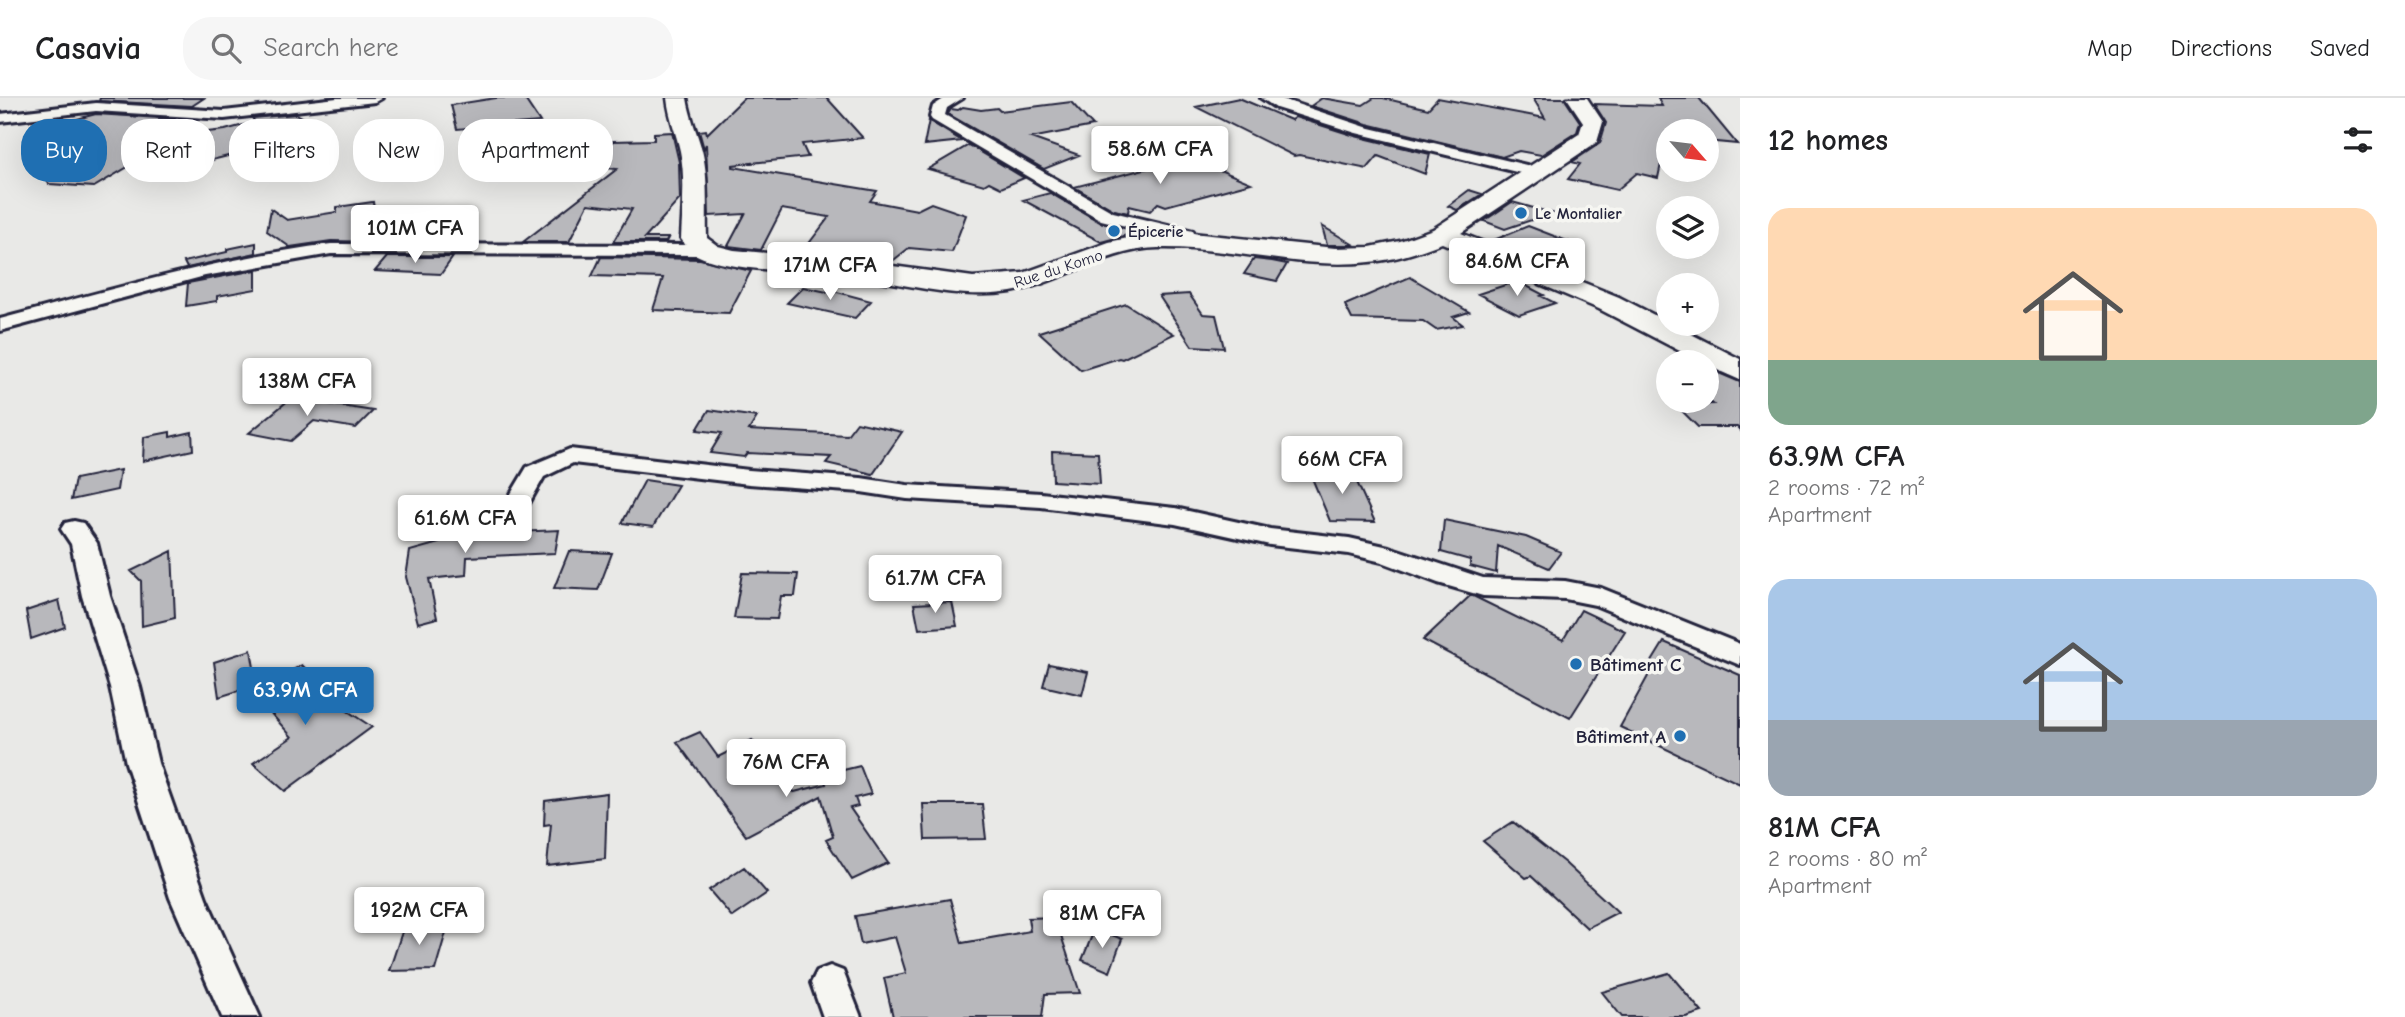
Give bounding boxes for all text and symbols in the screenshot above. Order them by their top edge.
search box [183,17,673,80]
text: Casavia [35,29,141,67]
icon: search [207,29,245,67]
text: Search here [263,33,399,63]
text: Map [2087,34,2133,62]
text: Directions [2171,34,2272,62]
text: Saved [2310,34,2370,62]
chip: Buy [21,119,107,182]
chip: Rent [121,119,215,182]
chip: Filters [229,119,339,182]
chip: New [353,119,444,182]
chip: Apartment [458,119,613,182]
north arrow [1656,119,1718,182]
map controls [1656,119,1719,413]
icon: filters [2339,121,2377,159]
text: 12 homes [1768,123,1888,158]
pin: 58.6M CFA [1080,126,1240,186]
text: 58.6M CFA [1107,135,1213,162]
button: layers [1656,196,1719,259]
marker: Le Montalier [1513,205,1529,221]
place label: Le Montalier [1535,205,1622,223]
pin: 101M CFA [343,206,487,265]
text: 101M CFA [367,214,463,241]
place label: Épicerie [1128,222,1183,241]
marker: Épicerie [1106,223,1122,239]
pin: 84.6M CFA [1437,238,1597,298]
pin: 171M CFA [758,242,902,302]
street label: Rue du Komo [1012,246,1105,292]
text: 84.6M CFA [1465,247,1569,274]
text: 171M CFA [783,251,877,278]
icon: home [2010,253,2136,379]
button: + [1656,273,1719,336]
button: − [1656,350,1719,413]
pin: 138M CFA [235,358,379,418]
text: 138M CFA [258,367,356,394]
pin: 66M CFA [1277,436,1407,496]
text: 63.9M CFA [1768,439,1905,474]
text: 66M CFA [1297,445,1387,472]
text: 2 rooms · 72 m² [1768,474,1924,501]
pin: 61.6M CFA [385,496,545,555]
text: Apartment [1768,501,1871,528]
text: 61.6M CFA [414,504,516,531]
pin: 61.7M CFA [855,556,1015,615]
text: 61.7M CFA [885,564,985,591]
icon: home [2010,624,2136,750]
place label: Bâtiment C [1590,654,1682,676]
marker: Bâtiment C [1568,656,1584,672]
pin: 63.9M CFA [225,668,385,727]
text: 63.9M CFA [253,676,357,703]
place label: Bâtiment A [1576,726,1667,748]
marker: Bâtiment A [1672,728,1688,744]
pin: 76M CFA [721,740,851,799]
text: 76M CFA [743,748,829,775]
text: 81M CFA [1768,810,1880,845]
text: 2 rooms · 80 m² [1768,845,1927,872]
text: Apartment [1768,872,1871,899]
pin: 192M CFA [347,888,491,947]
pin: 81M CFA [1037,890,1167,950]
text: 192M CFA [370,896,468,923]
text: 81M CFA [1059,899,1145,926]

